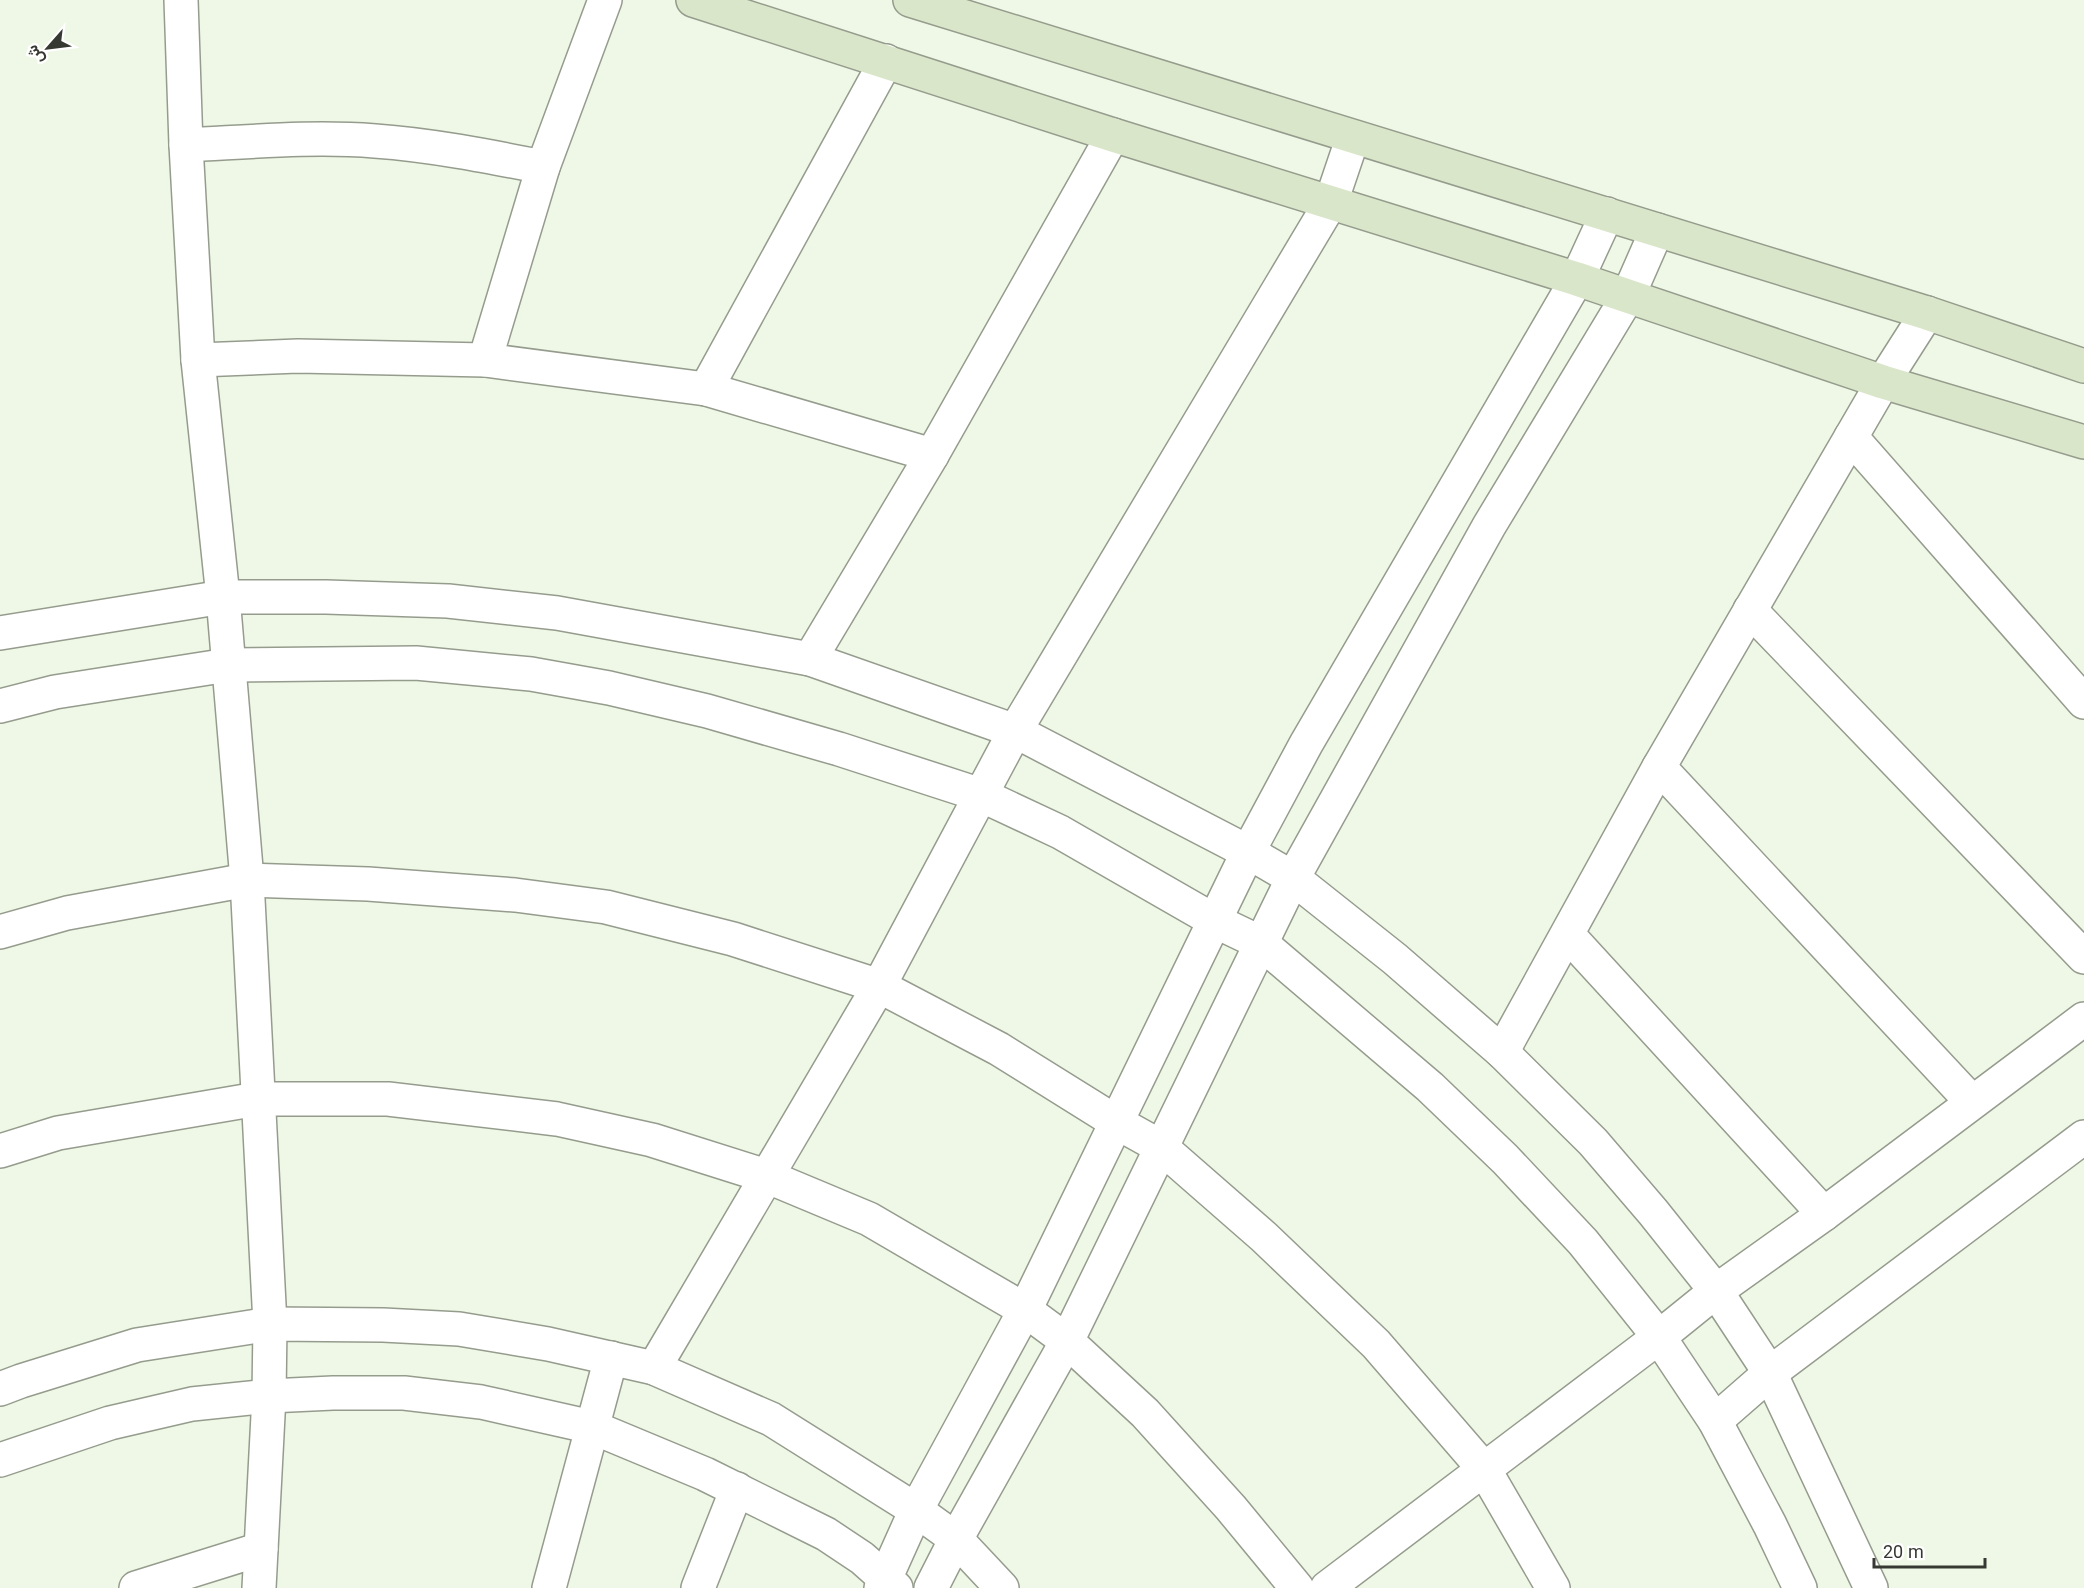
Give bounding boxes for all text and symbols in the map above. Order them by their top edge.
north arrow [18,18,78,78]
text: ش [21,40,53,68]
scale bar [1874,1531,1985,1569]
text: 20 m [1883,1540,1924,1568]

